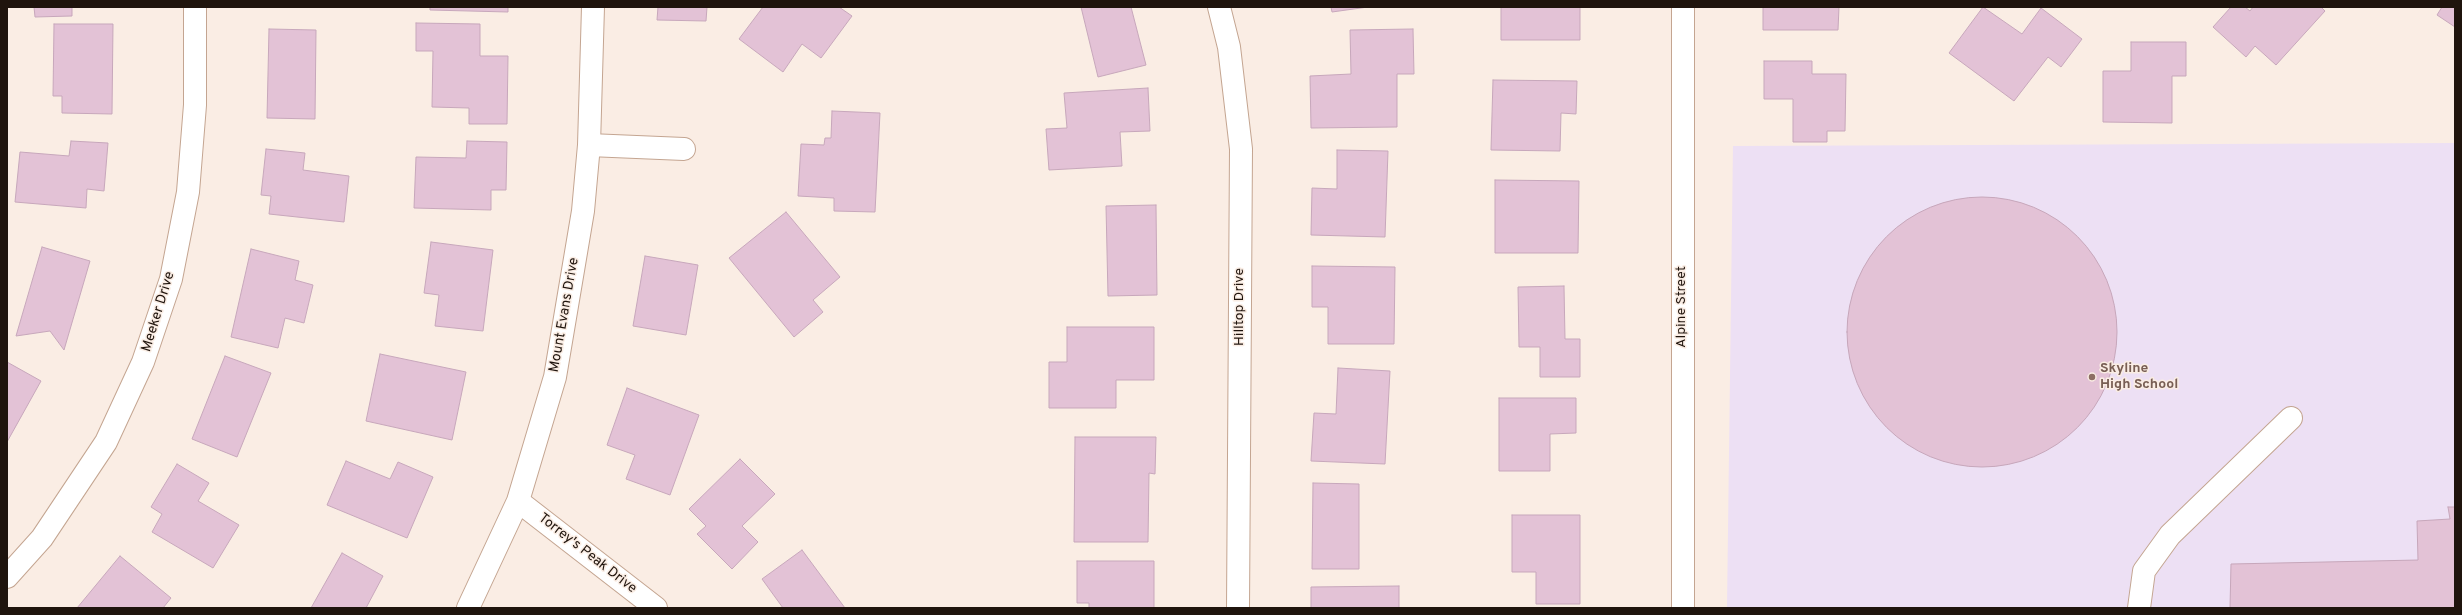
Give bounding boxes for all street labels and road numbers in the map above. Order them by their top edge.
street label: Mount Evans Drive [547,256,583,374]
street label: Alpine Street [1674,266,1690,348]
street label: Hilltop Drive [1232,268,1248,346]
street label: Meeker Drive [139,270,179,354]
street label: Torrey's Peak Drive [534,510,640,598]

